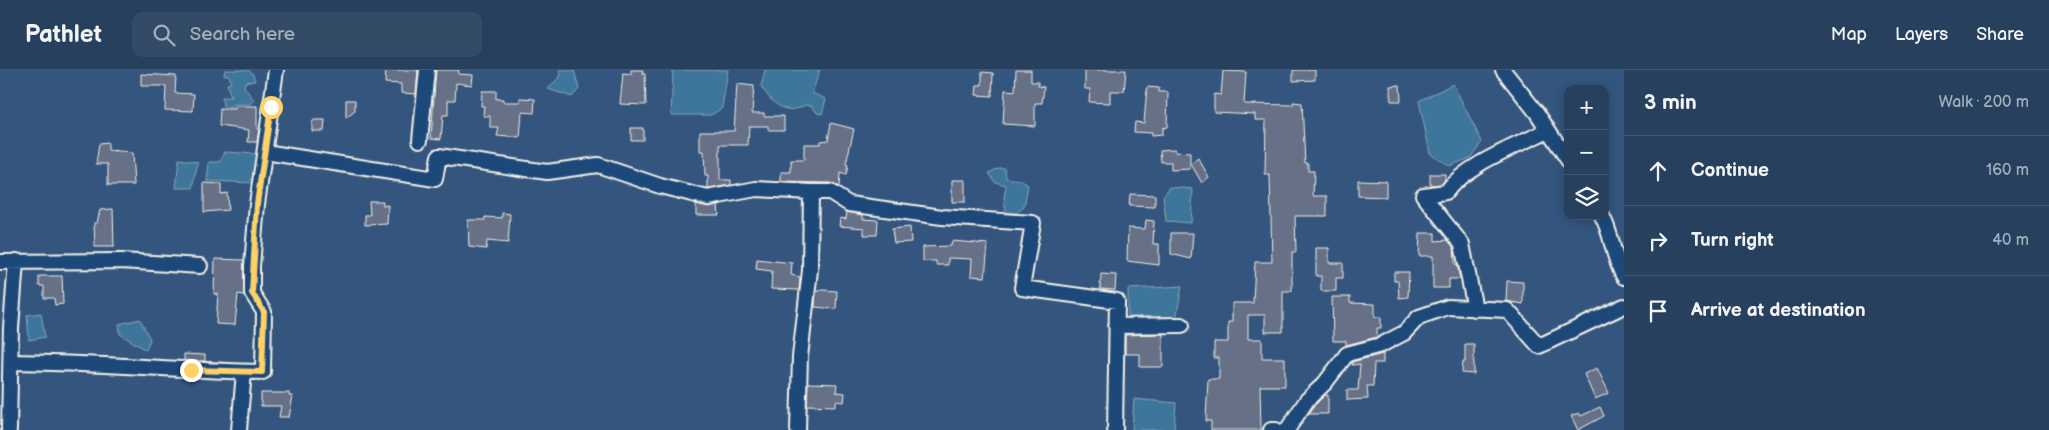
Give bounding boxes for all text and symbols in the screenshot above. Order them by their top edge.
search box [132,12,482,57]
text: Pathlet [25,20,102,49]
icon: search [150,21,178,49]
text: Search here [190,23,295,46]
text: Map [1831,24,1867,45]
text: Layers [1895,24,1948,45]
text: Share [1976,24,2024,45]
map controls [1564,85,1609,220]
button: + [1564,85,1609,130]
text: 3 min [1644,90,1697,115]
text: Walk · 200 m [1939,93,2029,112]
route start [260,96,283,119]
button: − [1564,130,1609,175]
icon: ahead [1644,157,1672,185]
text: Continue [1691,159,1769,182]
text: 160 m [1986,161,2029,180]
button: layers [1564,175,1609,220]
icon: right [1644,227,1672,255]
text: Turn right [1691,229,1774,252]
text: 40 m [1992,231,2029,250]
icon: arrive [1644,297,1672,325]
text: Arrive at destination [1691,299,1866,322]
route end [180,359,203,382]

